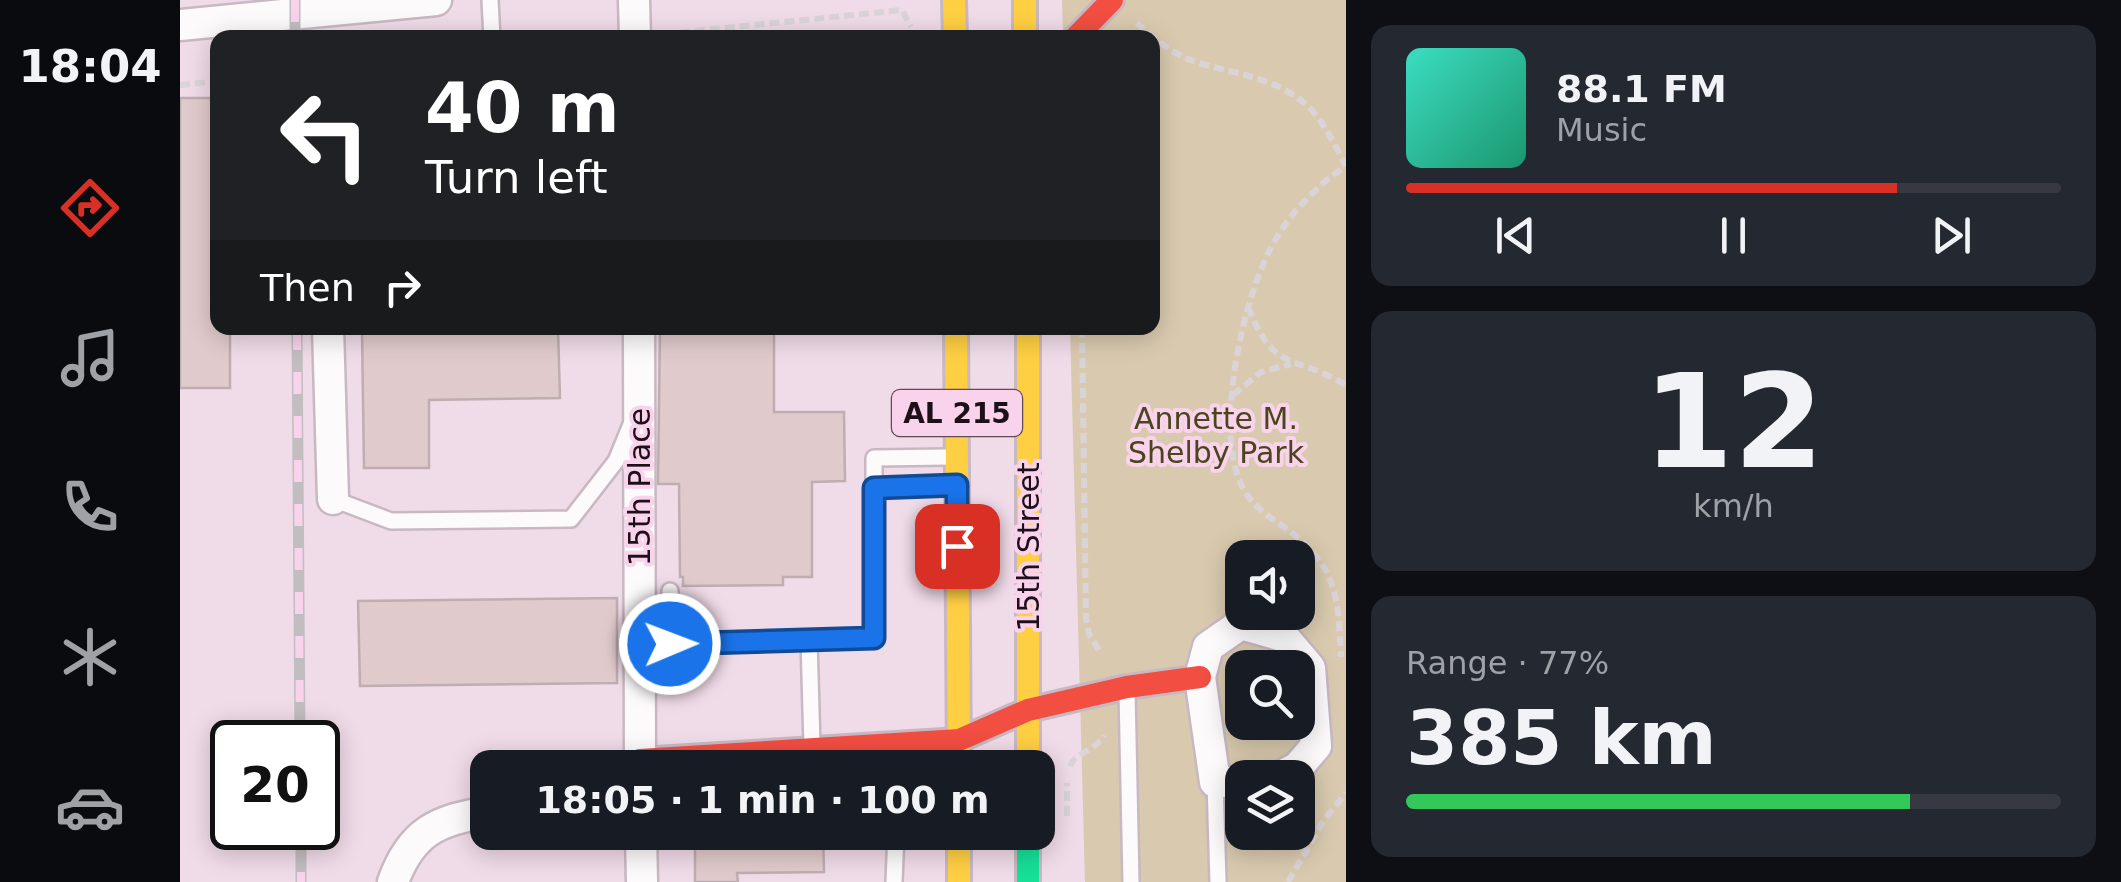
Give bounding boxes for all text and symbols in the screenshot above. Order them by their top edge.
text: 18:04 [18,40,162,93]
text: 40 m [425,67,620,149]
text: 88.1 FM [1556,67,1727,111]
icon: left [260,70,390,200]
text: Music [1556,111,1647,149]
text: Turn left [425,151,608,204]
icon: directions [55,173,125,243]
icon: previous [1488,208,1543,263]
icon: pause [1706,208,1761,263]
icon: next [1924,208,1979,263]
icon: right [375,260,430,315]
text: Then [260,266,355,310]
icon: music [55,323,125,393]
text: 12 [1643,346,1824,498]
road number: AL 215 [892,390,1022,436]
park label: Annette M. Shelby Park [1128,401,1305,470]
street label: 15th Place [622,408,657,566]
street label: 15th Street [1011,462,1046,632]
icon: phone [55,472,125,542]
text: km/h [1693,487,1774,525]
pin [915,504,1000,589]
icon: arrive [930,519,985,574]
map controls [1225,540,1315,850]
button: sound [1225,540,1315,630]
position arrow [618,592,722,696]
icon: climate [55,622,125,692]
text: Range · 77% [1406,644,1609,682]
button: search [1225,650,1315,740]
text: 385 km [1406,694,1717,782]
speed limit sign: 20 [210,720,340,850]
button: layers [1225,760,1315,850]
icon: car [55,772,125,842]
text: 18:05 · 1 min · 100 m [535,778,990,822]

